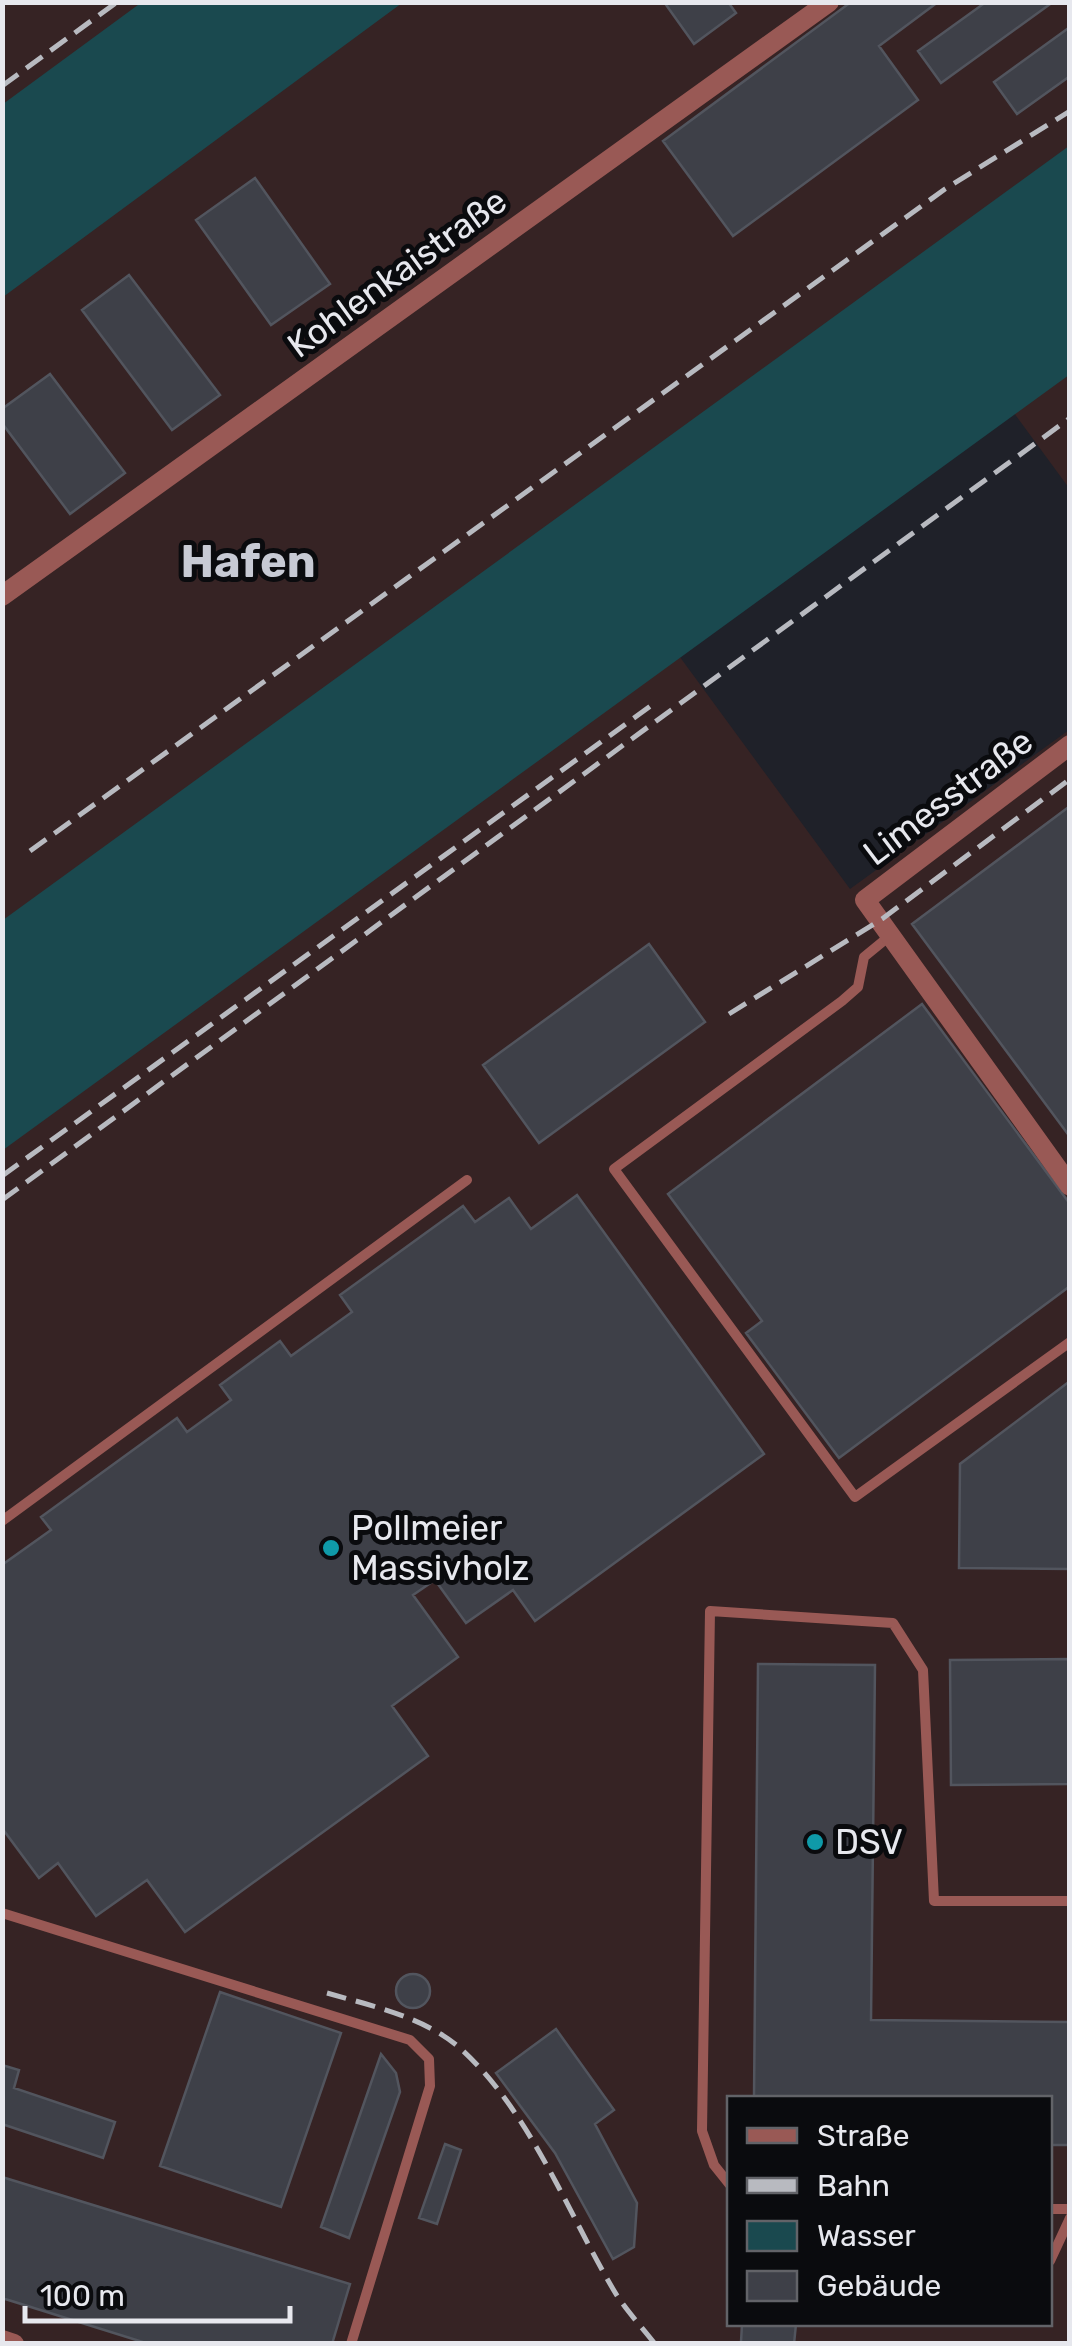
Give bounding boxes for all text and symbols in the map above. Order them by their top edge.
street label: Kohlenkaistraße [279,180,515,366]
district label: Hafen [180,535,316,588]
street label: Limesstraße [855,720,1041,874]
place label: Pollmeier Massivholz [351,1507,529,1589]
marker: Pollmeier Massivholz [320,1537,342,1559]
place label: DSV [835,1821,903,1863]
marker: DSV [804,1831,826,1853]
legend [727,2096,1052,2326]
text: Straße [817,2118,910,2154]
text: Bahn [817,2168,890,2204]
text: Wasser [817,2218,916,2254]
scale bar [25,2261,290,2323]
text: Gebäude [817,2268,941,2304]
text: 100 m [40,2278,125,2314]

